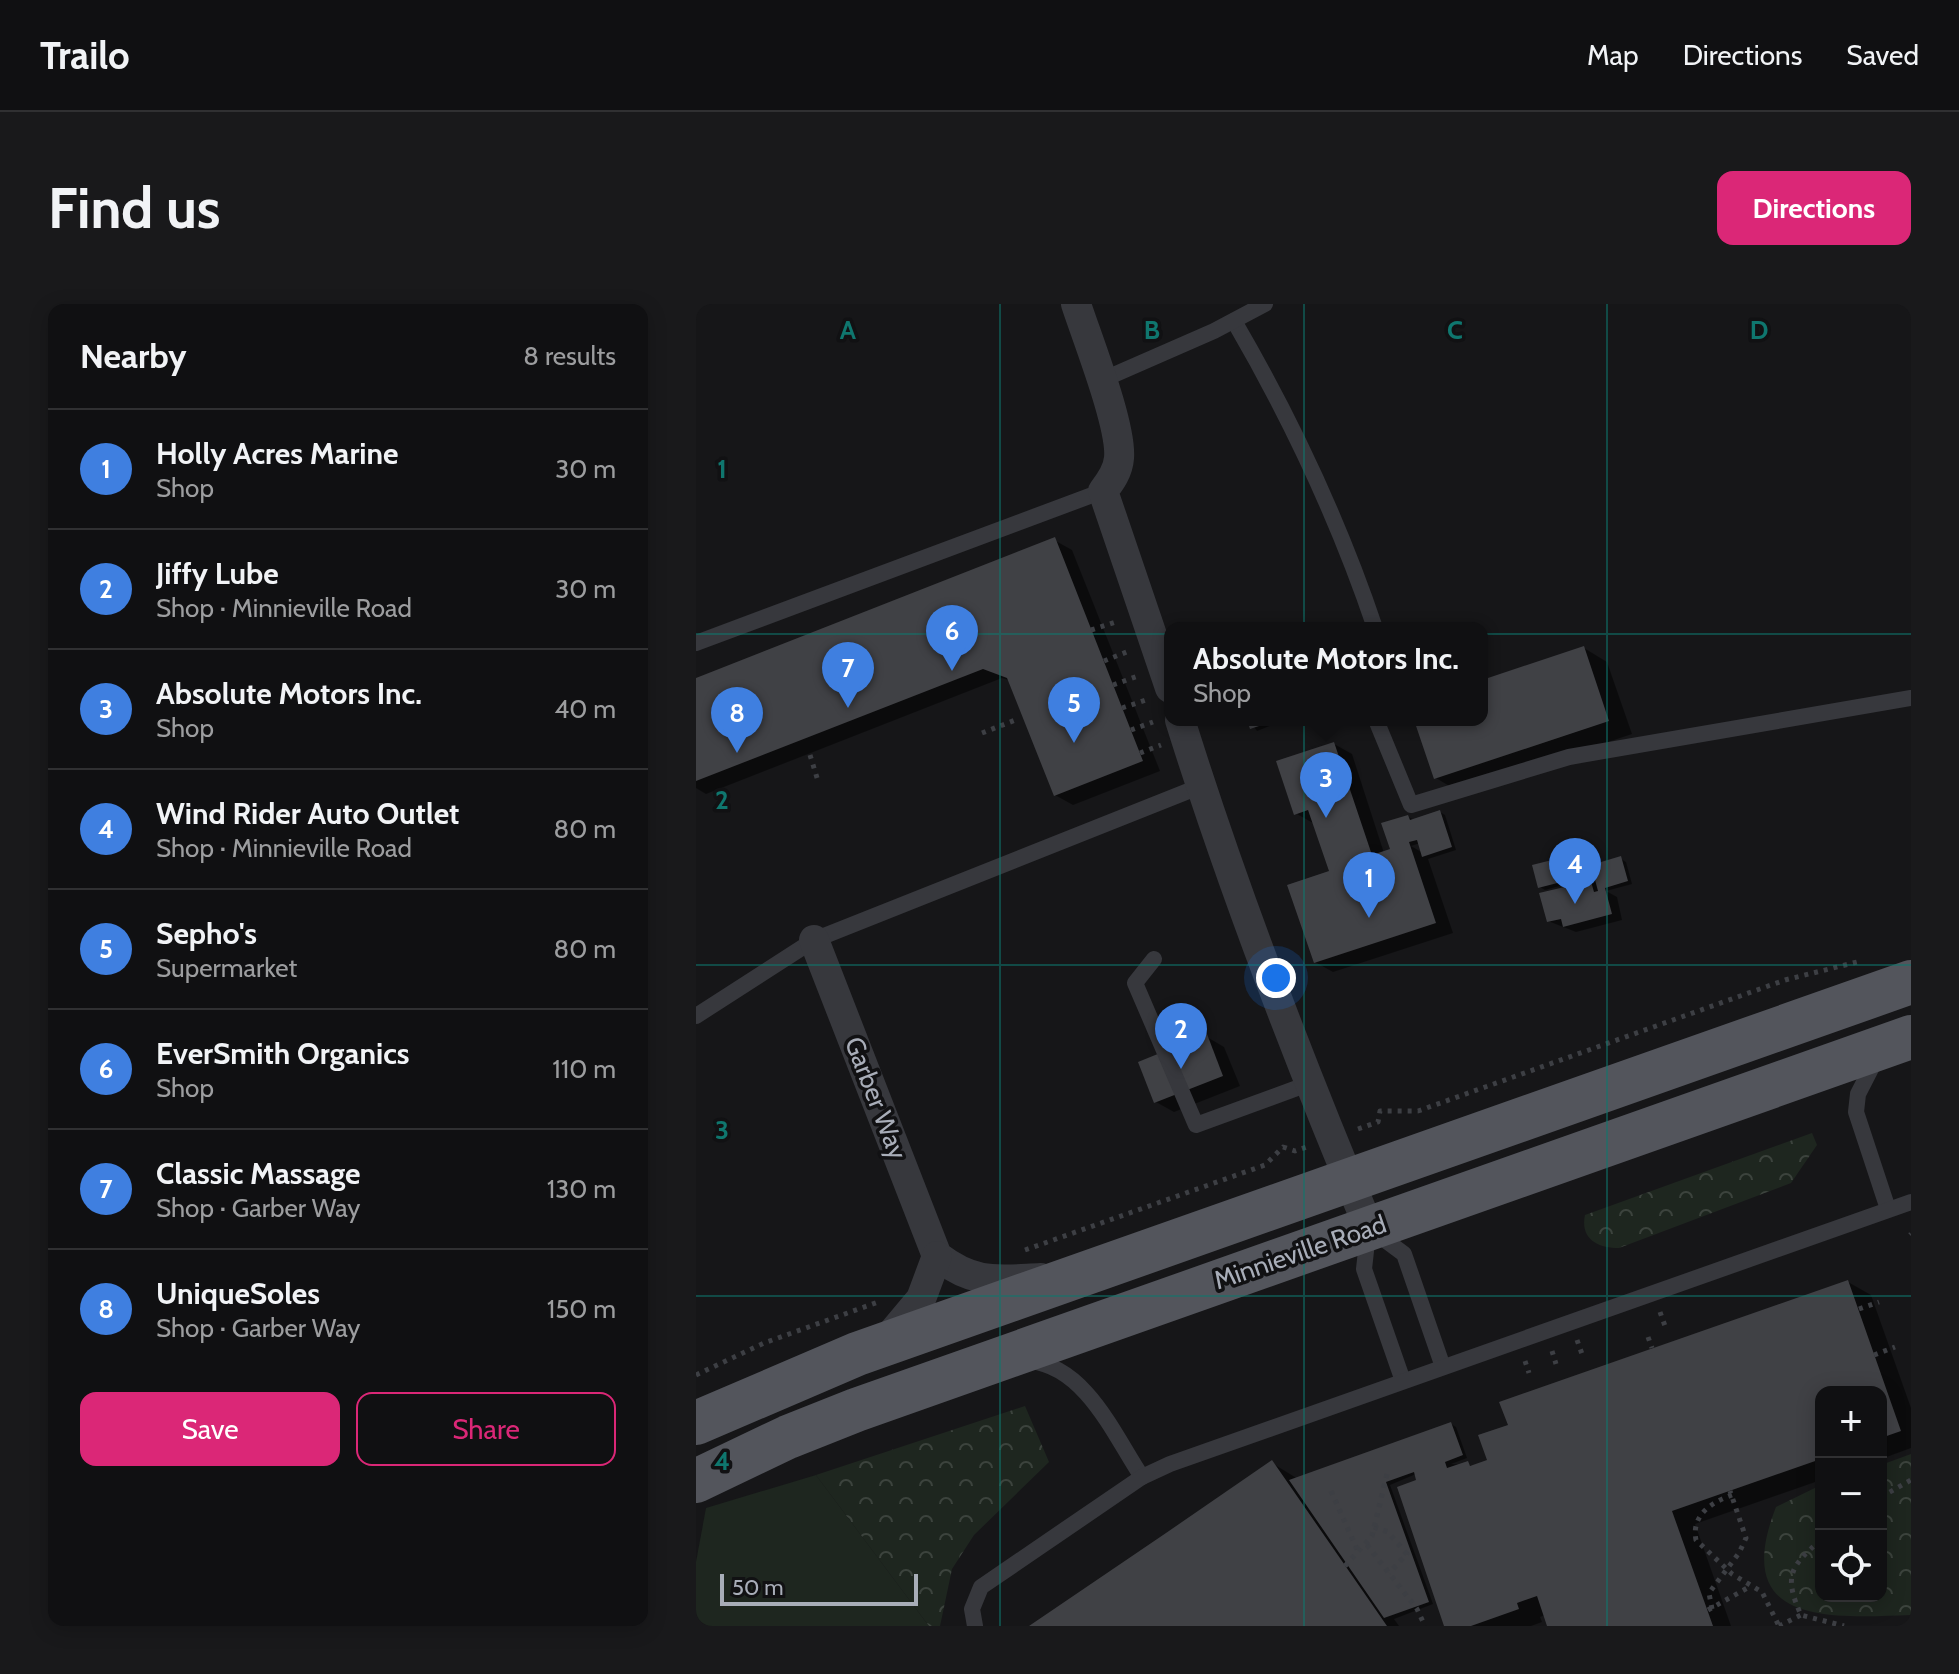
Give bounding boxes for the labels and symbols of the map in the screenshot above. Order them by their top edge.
text: A [840,314,857,346]
text: B [1144,314,1160,346]
text: C [1447,314,1463,346]
text: D [1750,314,1768,346]
text: 1 [717,453,727,485]
pin: 6 [926,605,978,671]
pin: 7 [822,642,874,708]
pin: 5 [1048,677,1100,743]
pin: 8 [711,687,763,753]
pin: 3 [1300,752,1352,818]
text: 2 [715,784,729,816]
pin: 4 [1549,838,1601,904]
pin: 1 [1343,852,1395,918]
your location [1256,958,1296,998]
pin: 2 [1155,1003,1207,1069]
street label: Garber Way [838,1032,914,1164]
text: 3 [715,1114,729,1146]
street label: Minnieville Road [1210,1208,1390,1296]
text: 4 [714,1445,730,1477]
scale bar [720,1570,918,1606]

